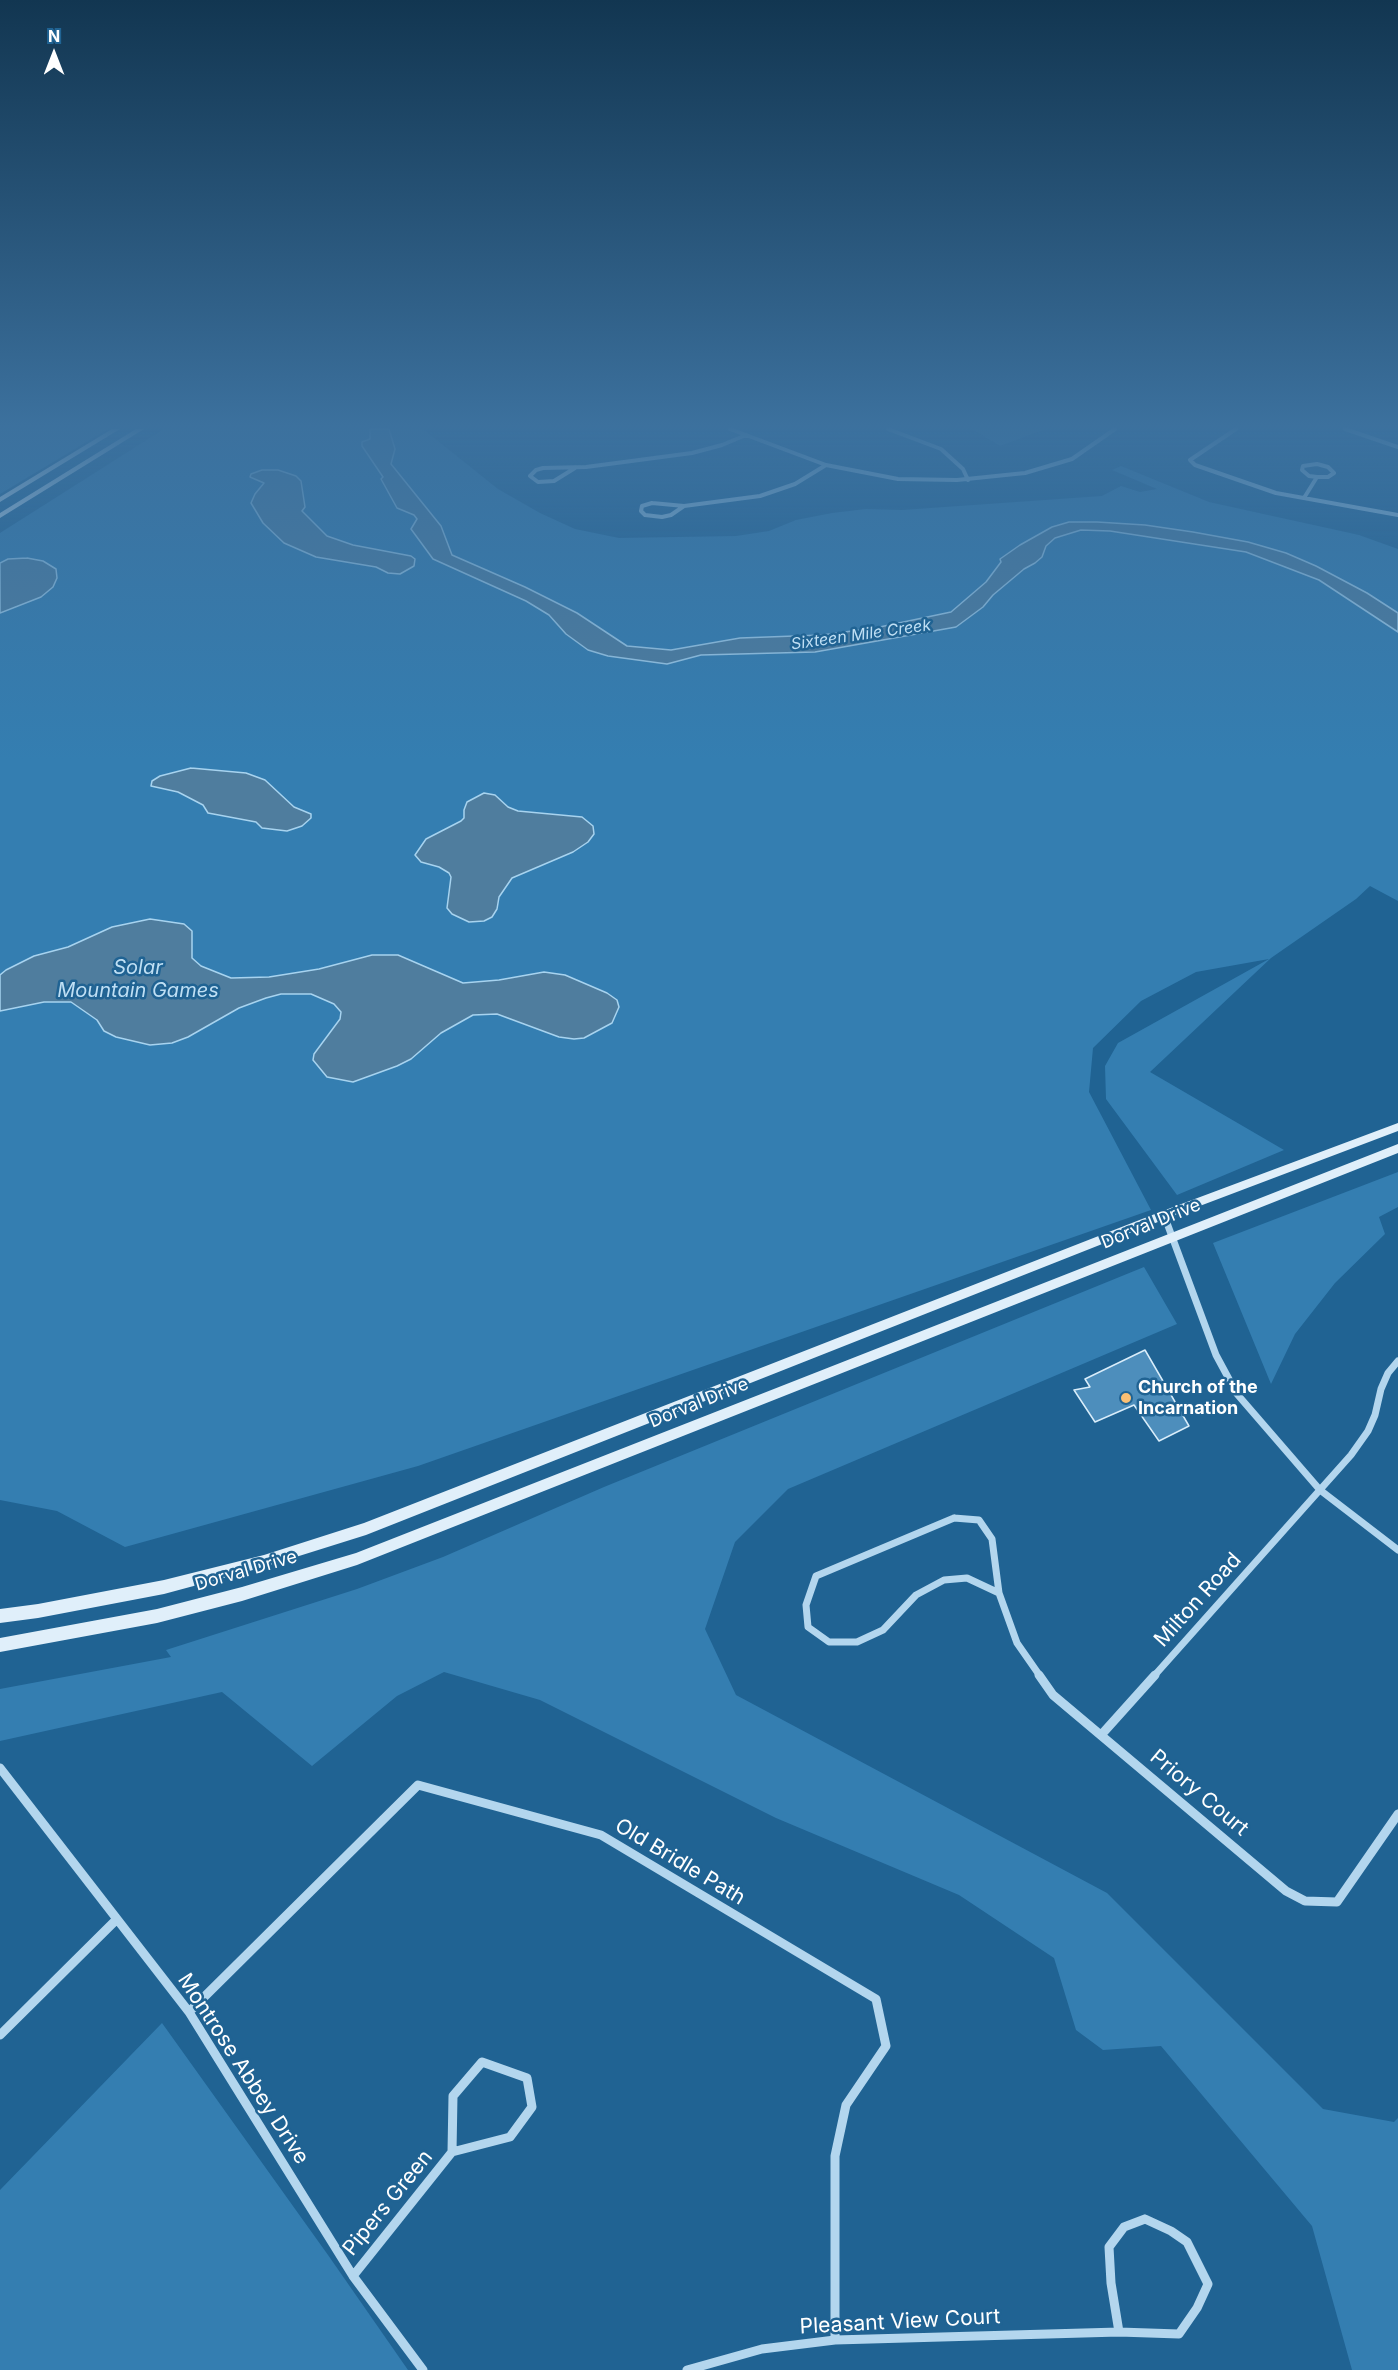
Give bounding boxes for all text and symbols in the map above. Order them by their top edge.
north arrow [24,24,84,84]
text: N [48,26,60,46]
water label: Sixteen Mile Creek [790,616,932,654]
water label: Solar Mountain Games [57,956,219,1003]
street label: Dorval Drive [1098,1194,1204,1254]
street label: Dorval Drive [646,1373,752,1433]
place label: Church of the Incarnation [1138,1377,1258,1420]
marker: Church of the Incarnation [1119,1391,1133,1405]
street label: Dorval Drive [193,1546,299,1596]
street label: Milton Road [1149,1548,1247,1652]
street label: Priory Court [1145,1745,1253,1841]
street label: Old Bridle Path [610,1813,750,1911]
street label: Montrose Abbey Drive [172,1969,314,2169]
street label: Pipers Green [338,2145,438,2261]
street label: Pleasant View Court [799,2304,1001,2340]

